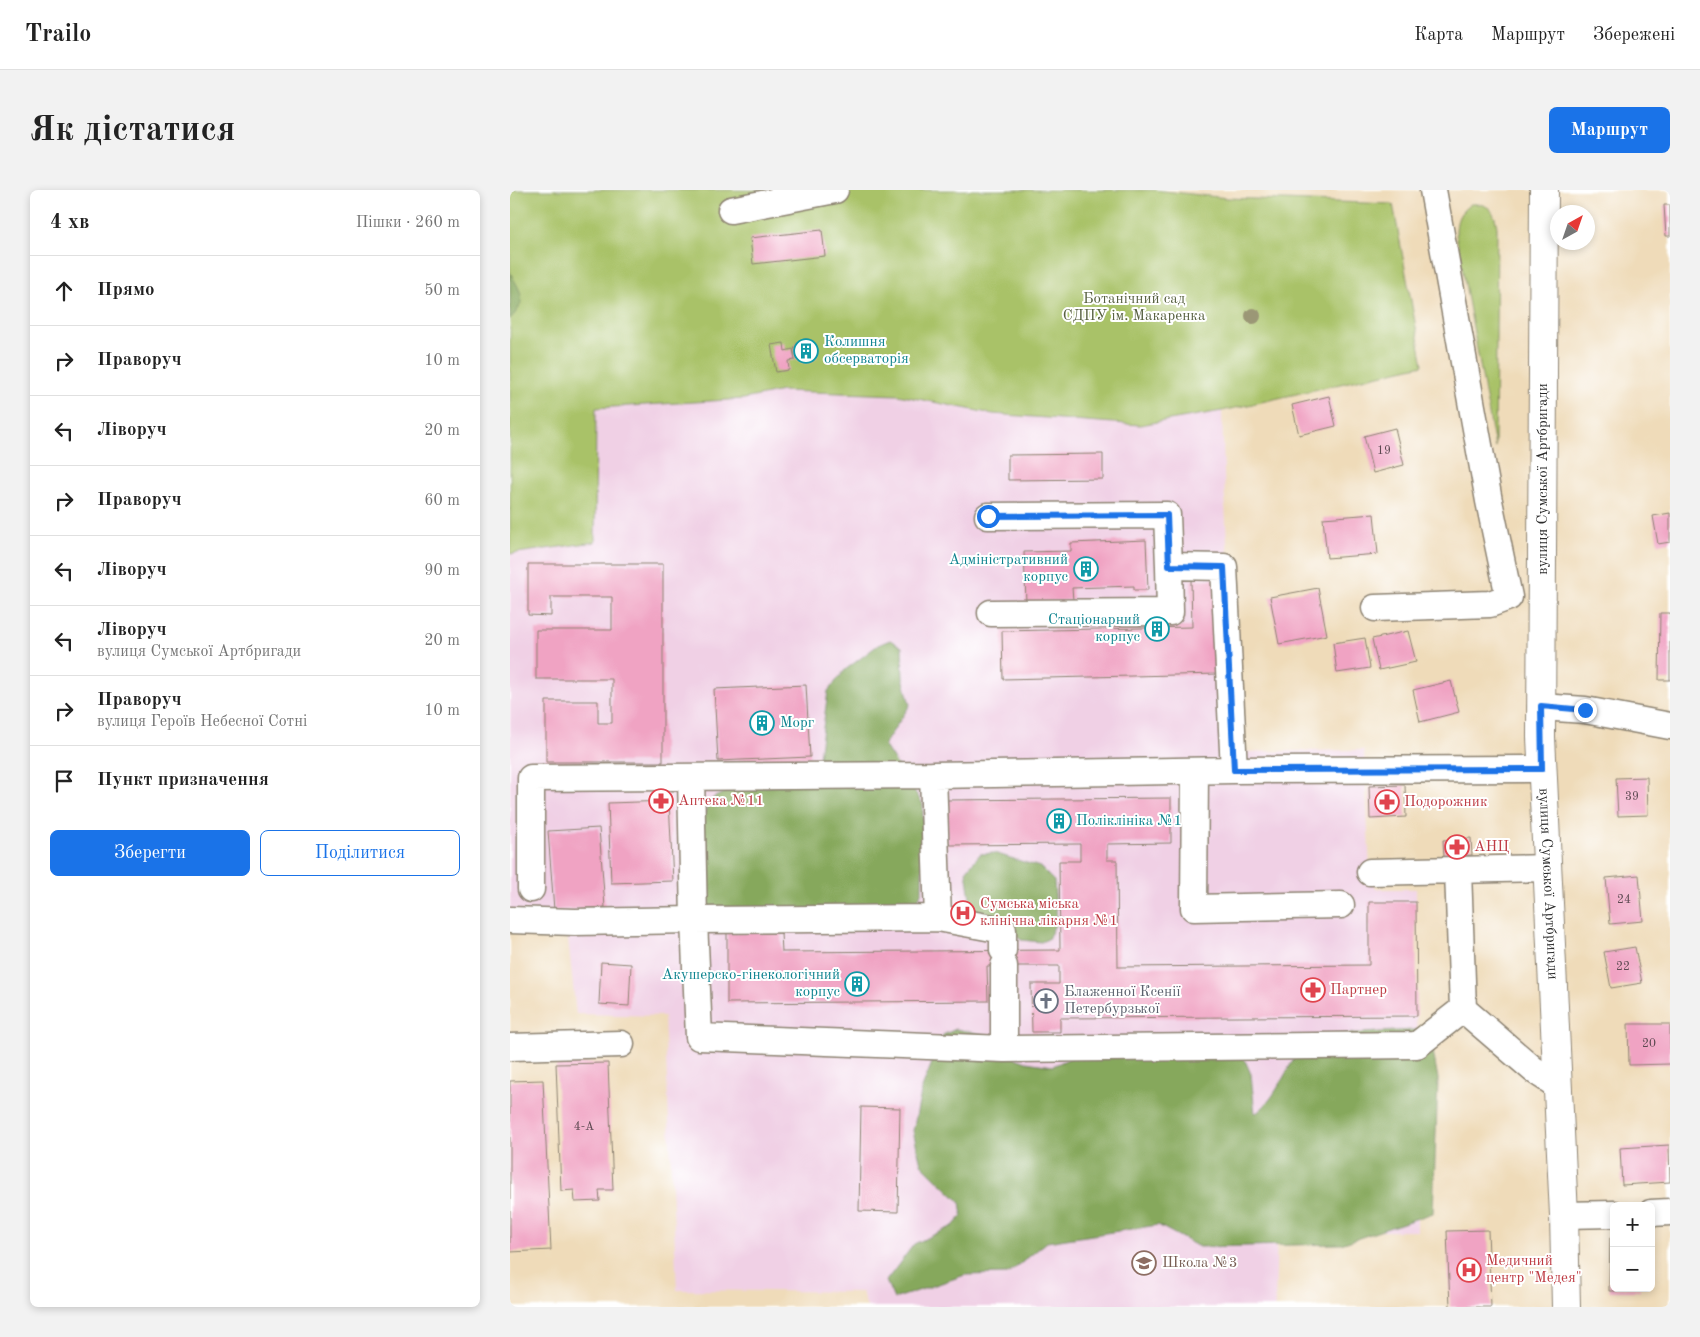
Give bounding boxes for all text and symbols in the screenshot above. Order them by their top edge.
text: Trailo [25,23,91,47]
text: Карта [1414,26,1463,44]
text: Маршрут [1491,26,1565,44]
text: Збережені [1593,26,1675,44]
button: Маршрут [1549,107,1670,153]
text: Як дістатися [30,113,235,148]
north arrow [1550,205,1595,250]
text: 4 хв [50,212,89,233]
text: Пішки · 260 m [356,215,460,231]
icon: ahead [50,277,78,305]
text: Прямо [97,281,155,300]
text: 50 m [424,283,460,299]
park label: Ботанічний сад СДПУ ім. Макаренка [1063,292,1206,324]
place label: Колишня обсерваторія [824,335,909,367]
building icon: Колишня обсерваторія [793,338,819,364]
icon: right [50,347,78,375]
text: Праворуч [97,351,182,370]
text: 10 m [424,353,460,369]
street label: вулиця Сумської Артбригади [1536,383,1551,575]
icon: left [50,417,78,445]
text: Ліворуч [97,421,167,440]
text: 20 m [424,423,460,439]
house number: 19 [1377,445,1391,457]
icon: right [50,487,78,515]
text: Праворуч [97,491,182,510]
text: 60 m [424,493,460,509]
route start [977,505,1000,528]
place label: Адміністративний корпус [949,553,1068,585]
building icon: Адміністративний корпус [1073,556,1099,582]
icon: left [50,557,78,585]
text: Ліворуч [97,561,167,580]
text: 90 m [424,563,460,579]
place label: Стаціонарний корпус [1048,613,1140,645]
building icon: Стаціонарний корпус [1144,616,1170,642]
text: Ліворуч [97,621,167,640]
icon: left [50,627,78,655]
text: 20 m [424,633,460,649]
text: вулиця Сумської Артбригади [97,644,301,660]
text: Праворуч [97,691,182,710]
icon: right [50,697,78,725]
route end [1574,699,1597,722]
text: 10 m [424,703,460,719]
building icon: Морг [749,710,775,736]
text: вулиця Героїв Небесної Сотні [97,714,307,730]
place label: Морг [780,716,814,731]
icon: arrive [50,767,78,795]
text: Пункт призначення [97,771,269,790]
pharmacy icon: Аптека №11 [648,788,674,814]
street label: вулиця Сумської Артбригади [1536,788,1560,980]
pharmacy icon: Подорожник [1374,789,1400,815]
house number: 39 [1625,791,1639,803]
place label: Аптека №11 [678,794,764,809]
place label: Подорожник [1404,795,1488,810]
building icon: Поліклініка №1 [1046,808,1072,834]
place label: Поліклініка №1 [1076,814,1182,829]
button: Зберегти [50,830,250,876]
button: Поділитися [260,830,460,876]
pharmacy icon: АНЦ [1444,834,1470,860]
place label: АНЦ [1474,840,1509,855]
house number: 24 [1617,894,1631,906]
place label: Сумська міська клінічна лікарня №1 [980,897,1118,929]
hospital icon: Сумська міська клінічна лікарня №1 [950,900,976,926]
house number: 22 [1616,961,1630,973]
place label: Акушерско-гінекологічний корпус [662,968,840,1000]
building icon: Акушерско-гінекологічний корпус [844,971,870,997]
pharmacy icon: Партнер [1300,977,1326,1003]
place label: Партнер [1330,983,1387,998]
place label: Блаженної Ксенії Петербурзької [1064,985,1181,1017]
church icon: Блаженної Ксенії Петербурзької [1033,988,1059,1014]
house number: 20 [1642,1038,1656,1050]
house number: 4-А [574,1121,594,1133]
map controls [1610,1202,1655,1292]
button: + [1610,1202,1655,1247]
button: − [1610,1247,1655,1292]
school or university icon: Школа №3 [1131,1250,1157,1276]
place label: Медичний центр "Медея" [1486,1254,1582,1286]
place label: Школа №3 [1162,1256,1237,1271]
hospital icon: Медичний центр "Медея" [1456,1257,1482,1283]

